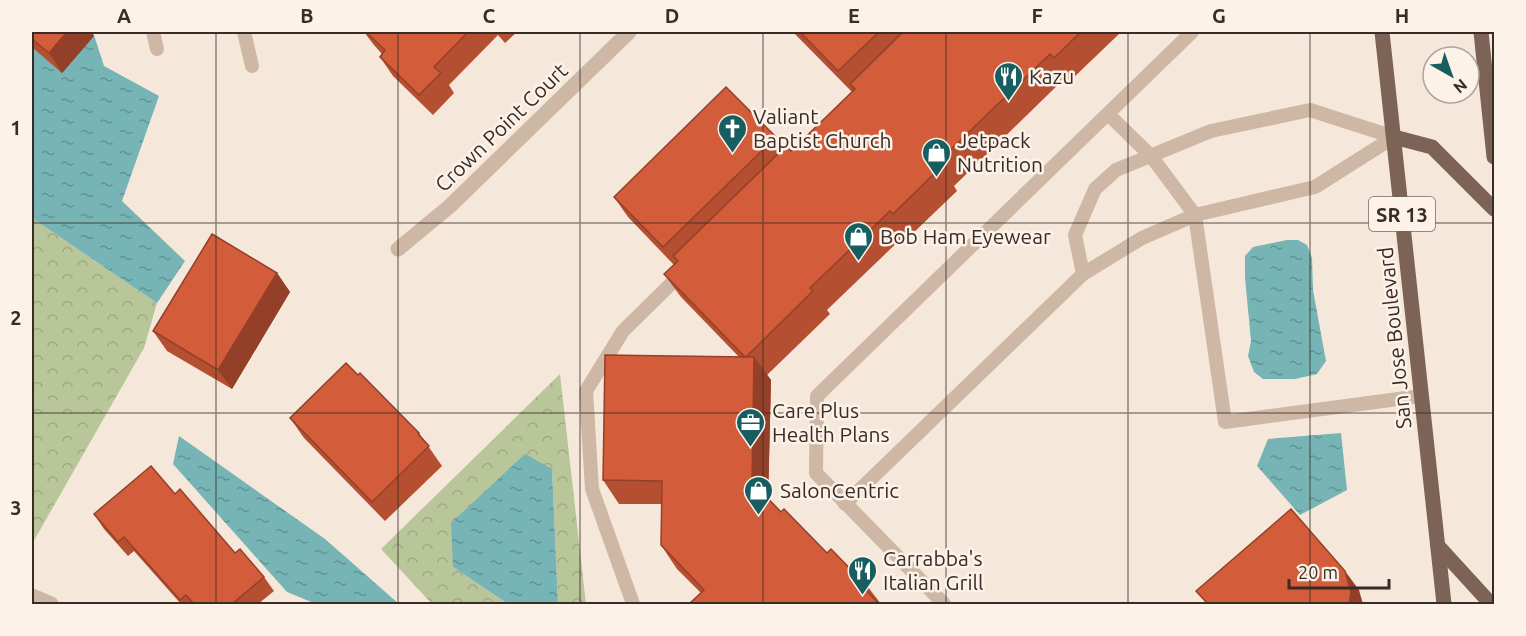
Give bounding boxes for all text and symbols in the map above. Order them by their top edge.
text: A [117,4,131,27]
text: B [300,4,314,27]
text: C [483,4,496,27]
text: D [665,4,679,27]
text: E [848,4,860,27]
text: F [1031,4,1043,27]
text: G [1212,4,1226,27]
text: H [1395,4,1409,27]
north arrow [1421,45,1481,105]
street label: Crown Point Court [430,58,572,196]
restaurant icon: Kazu [992,60,1024,102]
place label: Kazu [1029,64,1074,88]
text: N [1450,76,1471,97]
place label: Valiant Baptist Church [753,104,892,152]
church icon: Valiant Baptist Church [716,112,748,154]
text: 1 [10,116,22,139]
place label: Jetpack Nutrition [957,128,1043,176]
shop icon: Jetpack Nutrition [920,136,952,178]
road number: SR 13 [1369,197,1435,231]
shop icon: Bob Ham Eyewear [843,220,875,262]
place label: Bob Ham Eyewear [880,224,1051,248]
street label: San Jose Boulevard [1373,246,1415,430]
text: 2 [10,306,22,329]
place label: Care Plus Health Plans [772,398,890,446]
office icon: Care Plus Health Plans [735,406,767,448]
shop icon: SalonCentric [743,474,775,516]
place label: SalonCentric [780,478,899,502]
text: 3 [10,496,22,519]
place label: Carrabba's Italian Grill [883,546,984,594]
scale bar [1289,552,1390,590]
restaurant icon: Carrabba's Italian Grill [846,554,878,596]
text: 20 m [1298,562,1338,582]

